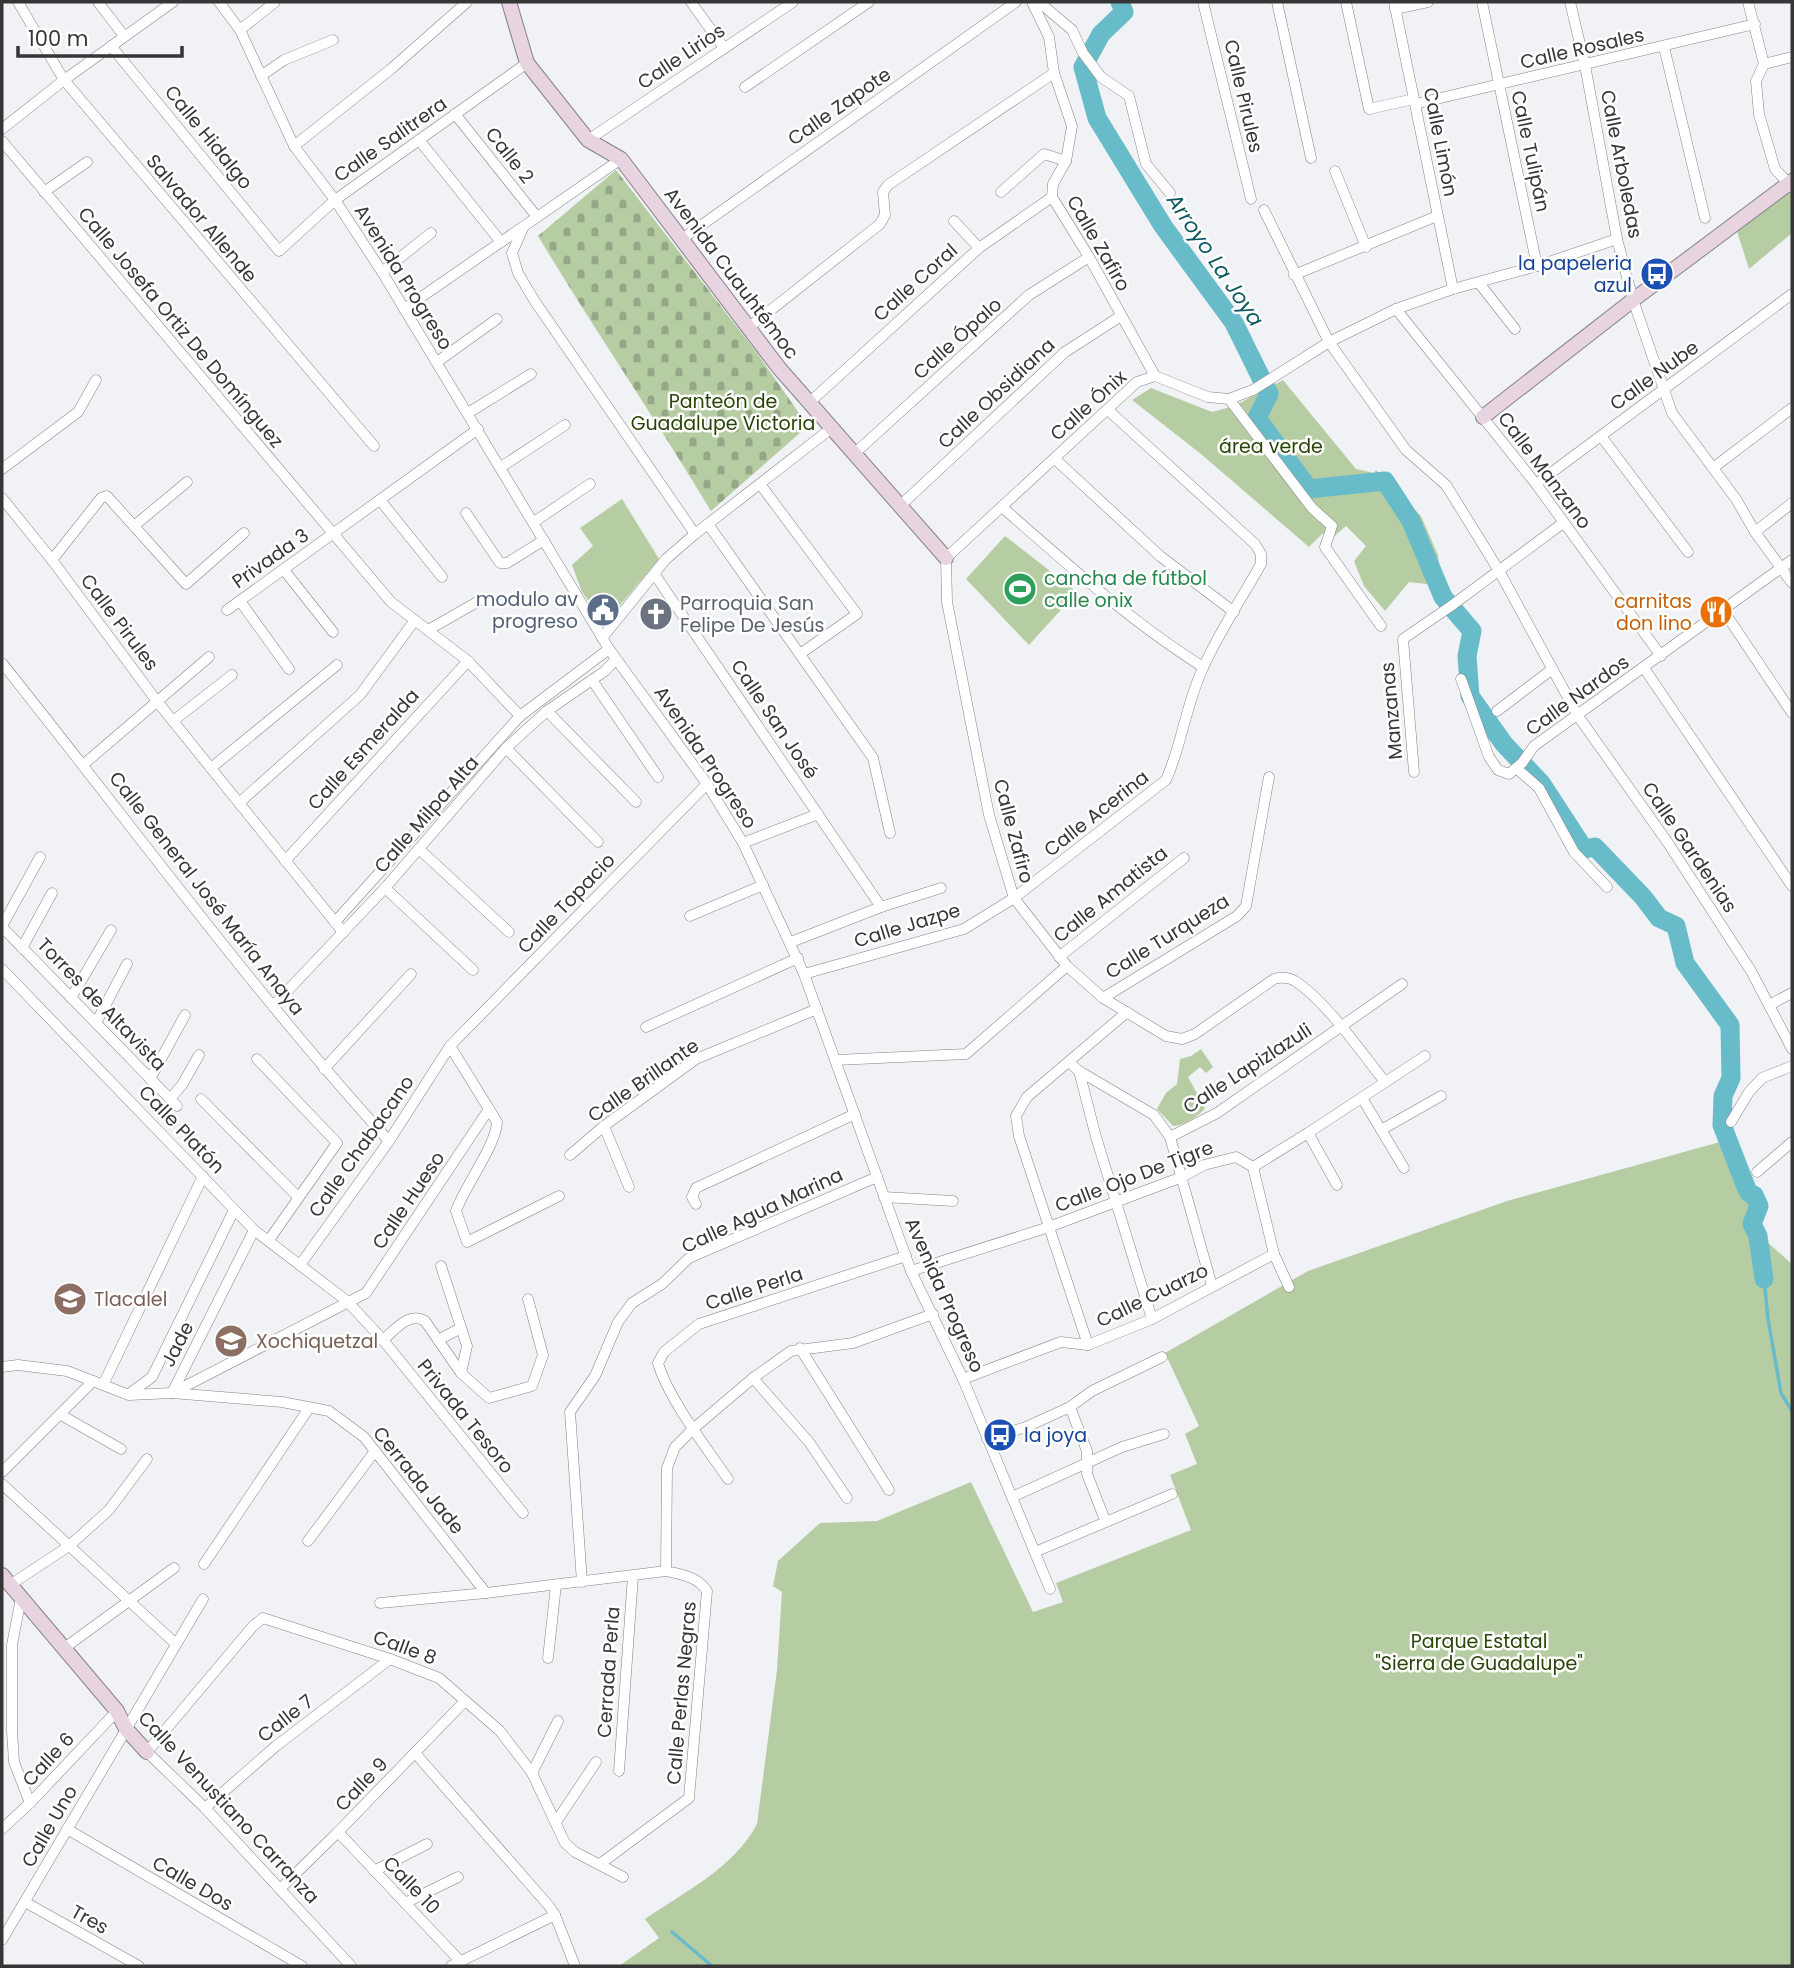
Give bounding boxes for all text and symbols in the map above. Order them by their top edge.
scale bar [18,14,182,58]
street label: Calle Lirios [632,17,730,96]
street label: Calle Rosales [1517,21,1647,76]
text: 100 m [28,24,88,53]
street label: Calle Pirules [1217,37,1270,155]
street label: Calle Zapote [782,61,896,152]
street label: Calle Hidalgo [158,80,259,195]
street label: Calle Limón [1417,85,1464,199]
street label: Calle Tulipán [1504,88,1557,214]
street label: Calle Arboledas [1594,88,1649,241]
street label: Calle Salitrera [328,90,452,189]
street label: Calle 2 [479,122,540,189]
street label: Salvador Allende [140,148,263,288]
street label: Avenida Cuauhtémoc [658,182,805,365]
water label: Arroyo La Joya [1160,187,1271,332]
street label: Calle Zafiro [1060,190,1137,296]
street label: Avenida Progreso [348,199,459,355]
street label: Calle Josefa Ortiz De Domínguez [72,201,290,454]
street label: Calle Coral [867,237,963,328]
place label: la papeleria azul [1518,250,1632,299]
bus stop icon: la papeleria azul [1638,255,1676,293]
street label: Calle Ópalo [907,291,1008,386]
street label: Calle Obsidiana [932,332,1061,455]
street label: Calle Nube [1604,334,1704,417]
street label: Calle Ónix [1044,364,1133,447]
park label: Panteón de Guadalupe Victoria [631,388,815,437]
street label: Calle Manzano [1491,406,1598,535]
park label: área verde [1219,433,1323,460]
street label: Privada 3 [226,522,314,595]
place label: cancha de fútbol calle onix [1044,565,1207,614]
street label: Calle Pirules [74,568,165,676]
sports icon: cancha de fútbol calle onix [1001,570,1039,608]
place label: modulo av progreso [476,586,578,635]
place label: carnitas don lino [1614,588,1692,637]
place label: Parroquia San Felipe De Jesús [680,590,825,639]
public building icon: modulo av progreso [584,591,622,629]
restaurant icon: carnitas don lino [1697,593,1735,631]
church icon: Parroquia San Felipe De Jesús [637,595,675,633]
street label: Calle Nardos [1520,649,1635,742]
street label: Calle San José [725,654,825,784]
street label: Manzanas [1374,661,1409,761]
street label: Avenida Progreso [648,681,763,834]
street label: Calle Esmeralda [301,683,425,816]
street label: Calle Milpa Alta [368,750,485,879]
street label: Calle Acerina [1038,764,1155,863]
street label: Calle General José María Anaya [103,766,311,1021]
street label: Calle Zafiro [987,776,1040,886]
street label: Calle Gardenias [1636,776,1743,918]
street label: Calle Amatista [1047,840,1173,949]
street label: Calle Topacio [511,847,621,960]
street label: Calle Turqueza [1100,887,1234,985]
street label: Calle Jazpe [851,897,964,954]
street label: Torres de Altavista [31,932,172,1077]
street label: Calle Lapizlazuli [1178,1017,1317,1120]
street label: Calle Brillante [582,1032,704,1129]
street label: Calle Chabacano [302,1070,421,1223]
street label: Calle Platón [133,1079,231,1180]
street label: Calle Ojo De Tigre [1051,1134,1217,1219]
street label: Calle Hueso [366,1146,451,1255]
street label: Calle Agua Marina [677,1161,847,1260]
street label: Avenida Progreso [898,1213,991,1377]
street label: Calle Cuarzo [1092,1257,1213,1334]
street label: Calle Perla [702,1260,806,1317]
school or university icon: Tlacalel [51,1280,89,1318]
place label: Tlacalel [94,1286,167,1313]
street label: Jade [155,1317,200,1372]
school or university icon: Xochiquetzal [212,1322,250,1360]
place label: Xochiquetzal [256,1328,378,1355]
street label: Privada Tesoro [411,1353,520,1479]
bus stop icon: la joya [981,1416,1019,1454]
street label: Cerrada Jade [367,1421,471,1540]
place label: la joya [1024,1422,1087,1449]
street label: Calle Perlas Negras [660,1600,703,1786]
street label: Cerrada Perla [590,1605,627,1739]
street label: Calle 8 [369,1624,440,1671]
park label: Parque Estatal "Sierra de Guadalupe" [1375,1628,1583,1677]
street label: Calle 7 [252,1688,319,1749]
street label: Calle Venustiano Carranza [132,1705,325,1910]
street label: Calle 6 [16,1726,81,1793]
street label: Calle 9 [329,1751,394,1817]
street label: Calle Uno [15,1780,84,1872]
street label: Calle Dos [147,1849,238,1917]
street label: Calle 10 [377,1850,446,1921]
street label: Tres [66,1898,113,1941]

